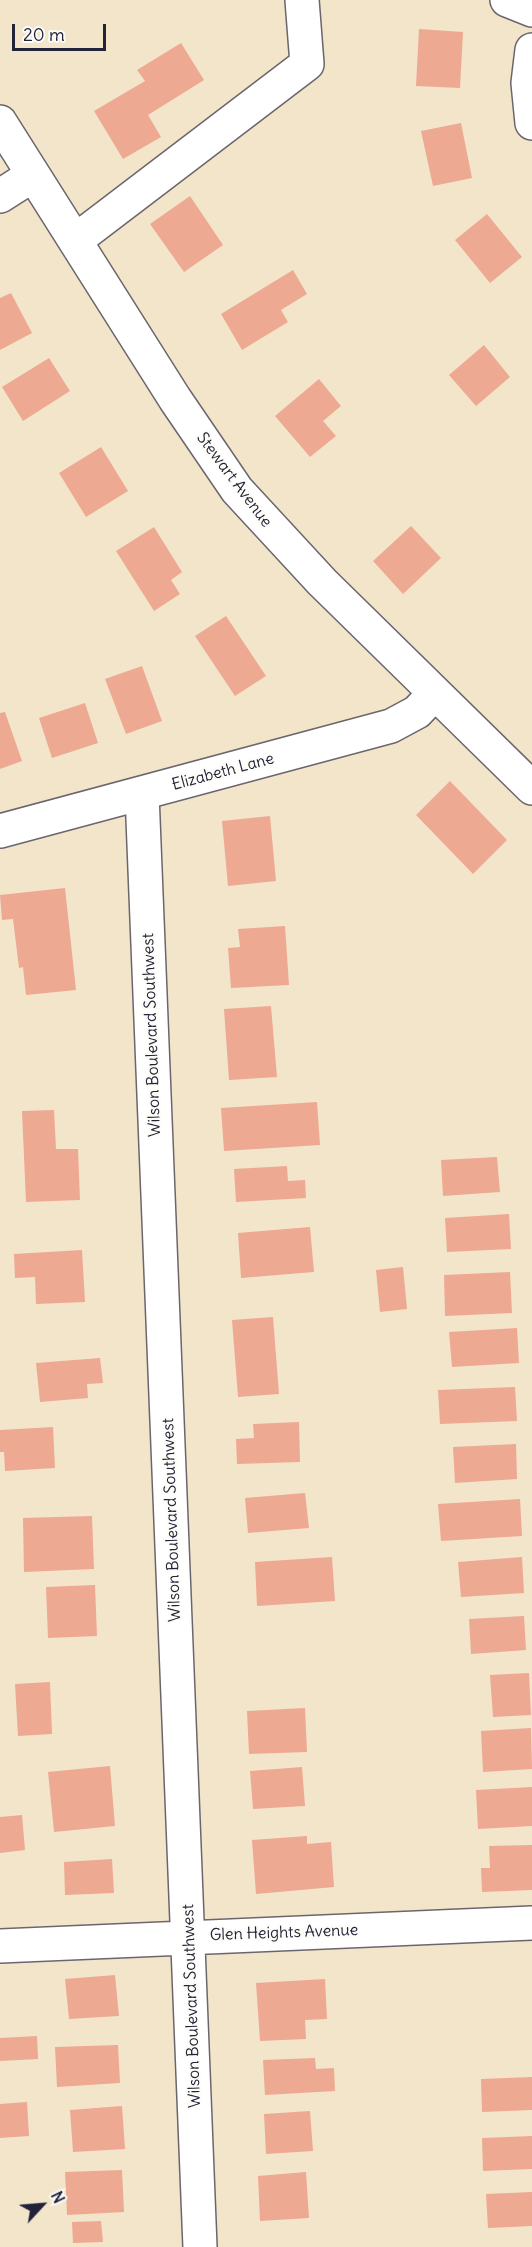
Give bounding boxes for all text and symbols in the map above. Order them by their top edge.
scale bar [15,12,110,50]
text: 20 m [23,23,65,46]
street label: Stewart Avenue [192,429,276,531]
street label: Elizabeth Lane [170,749,276,795]
street label: Wilson Boulevard Southwest [139,933,165,1137]
street label: Wilson Boulevard Southwest [159,1418,185,1622]
street label: Wilson Boulevard Southwest [179,1904,205,2108]
street label: Glen Heights Avenue [209,1921,359,1945]
north arrow [12,2175,72,2235]
text: N [47,2188,70,2206]

